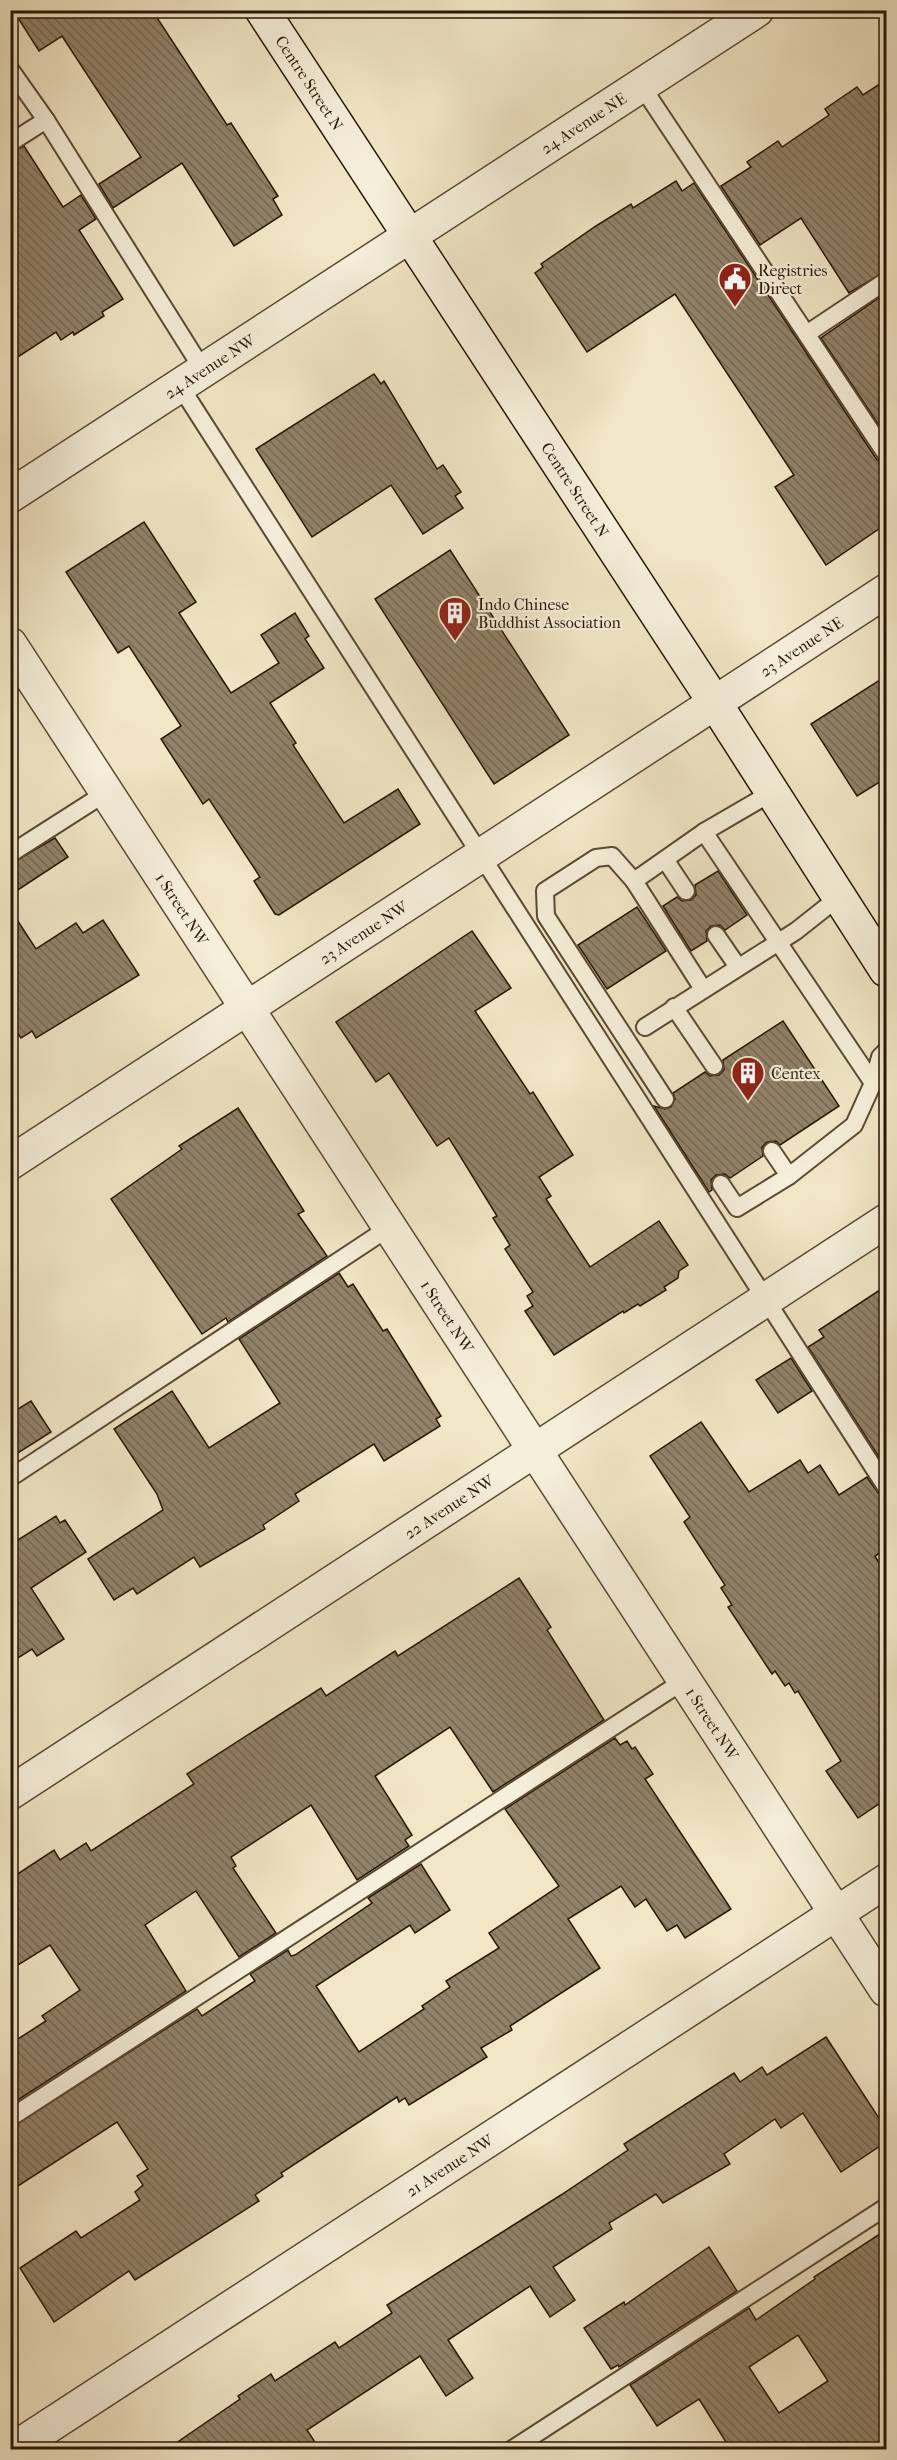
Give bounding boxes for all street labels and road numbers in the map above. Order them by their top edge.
street label: Centre Street N [271,32,347,134]
street label: 24 Avenue NE [537,89,630,158]
street label: 24 Avenue NW [161,330,260,403]
street label: Centre Street N [537,439,613,541]
street label: 23 Avenue NE [756,613,847,681]
street label: 1 Street NW [151,869,213,950]
street label: 23 Avenue NW [316,896,412,968]
street label: 1 Street NW [417,1277,478,1357]
street label: 22 Avenue NW [401,1470,498,1543]
street label: 1 Street NW [682,1684,743,1765]
street label: 21 Avenue NW [403,2130,498,2201]

